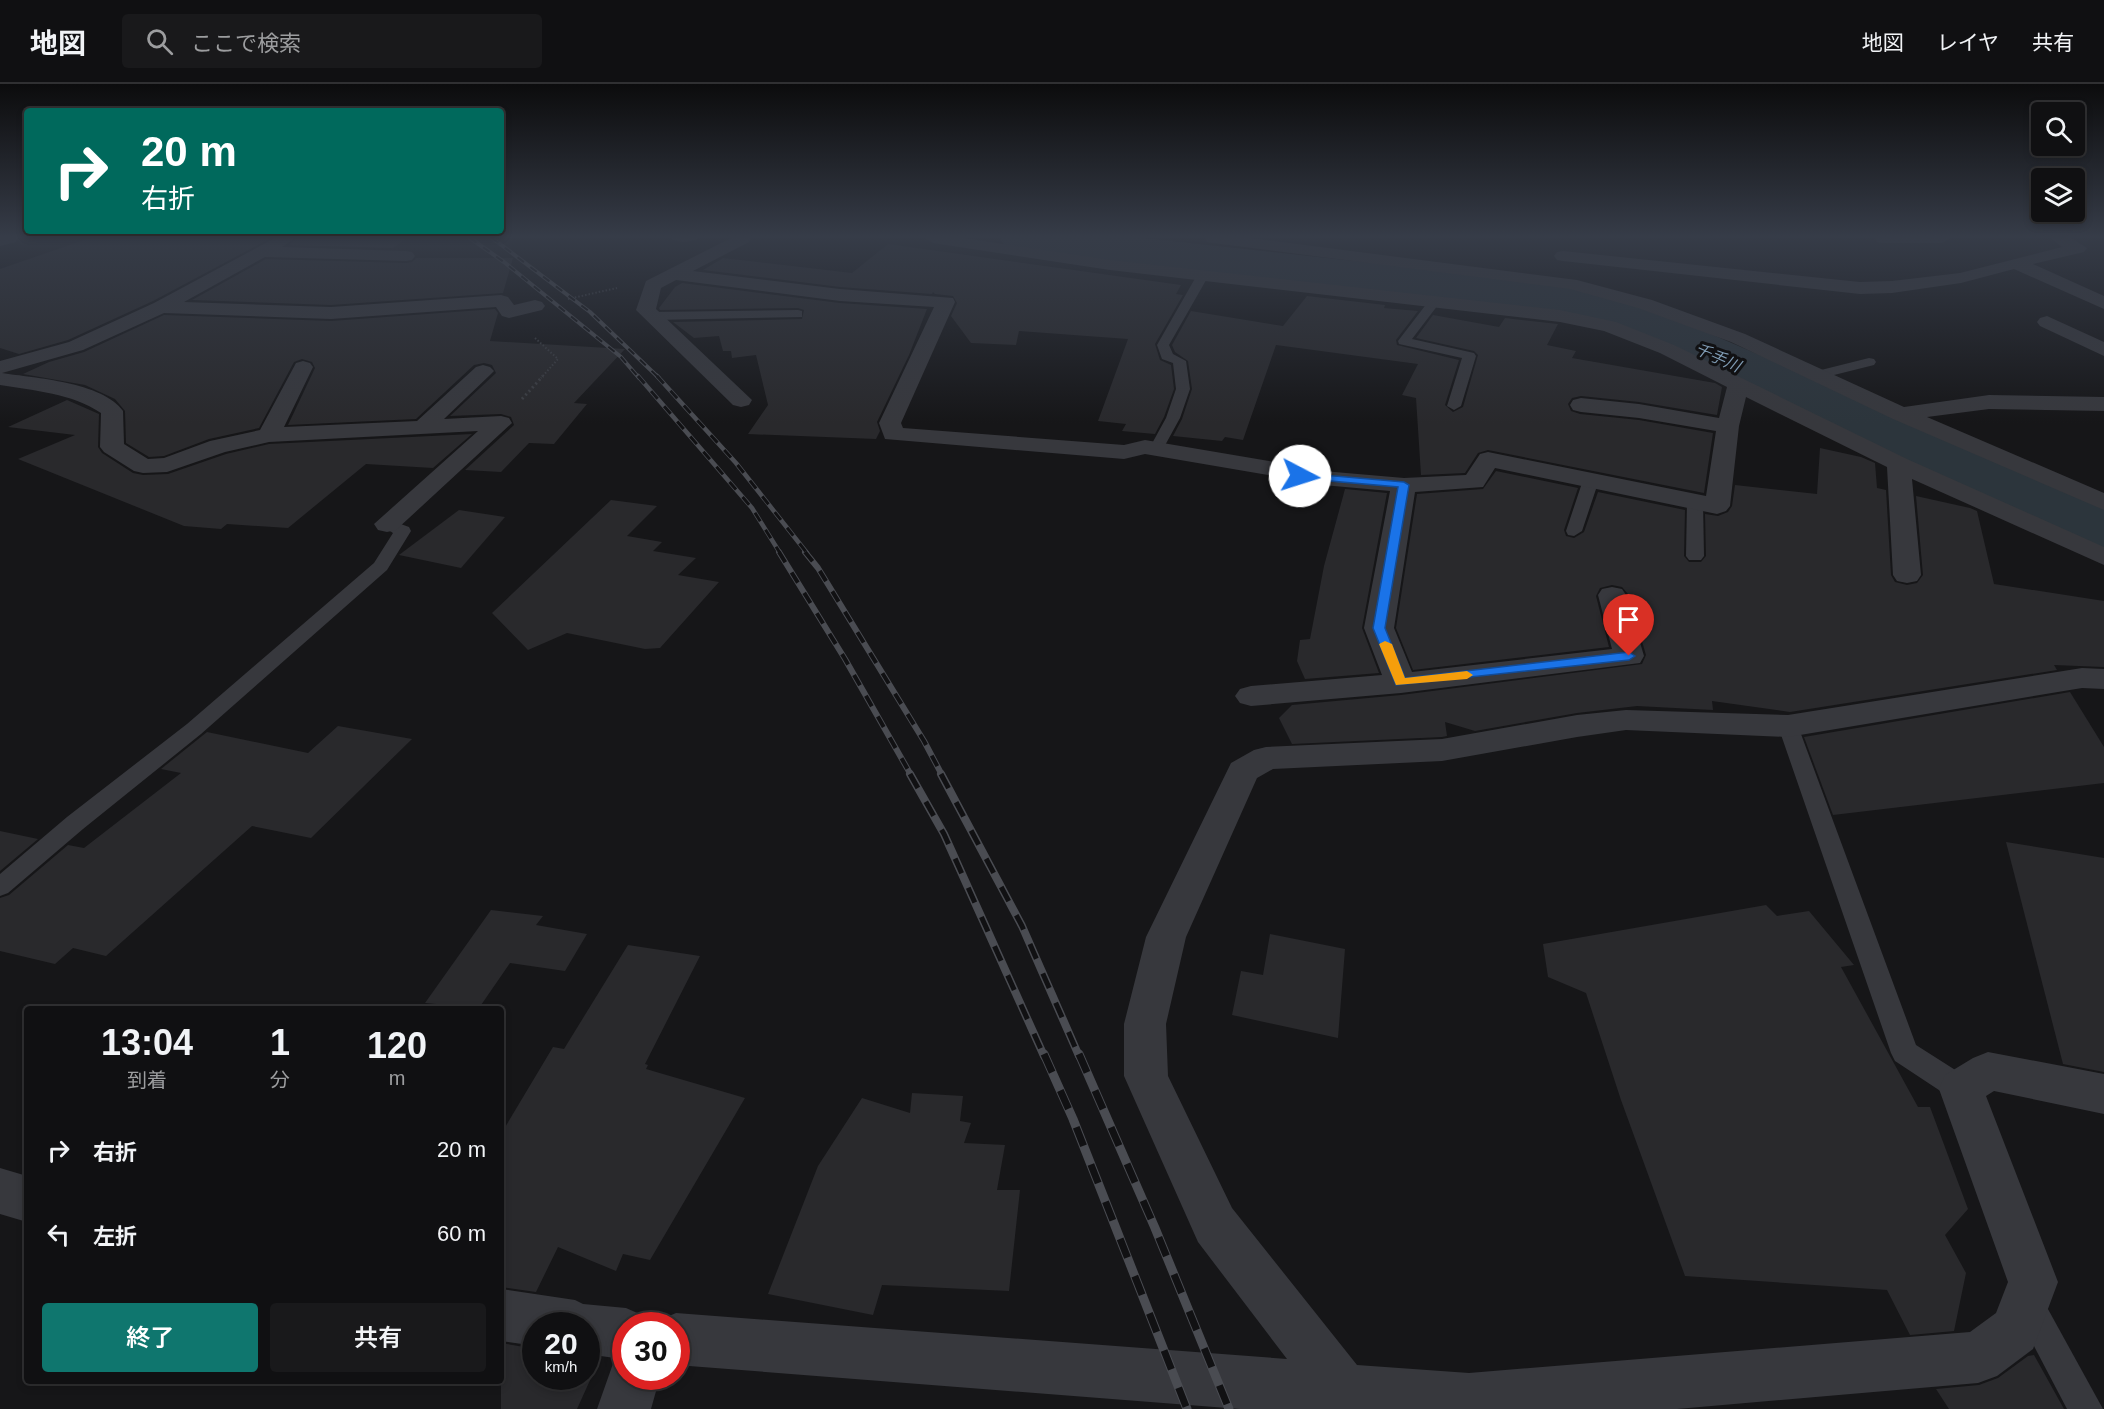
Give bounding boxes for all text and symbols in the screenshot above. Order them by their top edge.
search box [122,14,542,68]
icon: search [143,25,176,58]
text: 地図 [30,28,86,59]
text: ここで検索 [191,31,301,56]
text: 地図 [1862,31,1904,54]
text: レイヤ [1937,31,1999,54]
text: 共有 [2032,31,2074,54]
map controls [2031,102,2085,222]
button: search [2031,102,2085,156]
text: 20 m [141,128,237,175]
icon: right [42,132,120,210]
button: layers [2031,168,2085,222]
text: 右折 [141,184,195,214]
water label: 千手川 [1692,340,1745,376]
position arrow [1268,444,1332,508]
pin [1603,594,1654,656]
icon: arrive [1612,603,1645,636]
text: 13:04 [101,1022,193,1063]
text: 1 [270,1022,290,1063]
text: 120 [367,1025,427,1066]
text: m [389,1067,405,1089]
text: 到着 [127,1069,167,1091]
text: 分 [270,1069,290,1091]
icon: right [42,1134,75,1167]
text: 20 m [437,1137,486,1162]
text: 右折 [93,1140,137,1165]
icon: left [42,1218,75,1251]
text: 60 m [437,1221,486,1246]
text: 左折 [93,1224,137,1249]
button: 終了 [42,1303,258,1372]
button: 共有 [270,1303,486,1372]
speed limit sign: 30 [612,1312,690,1390]
text: 20 [544,1327,578,1360]
text: km/h [545,1358,577,1375]

